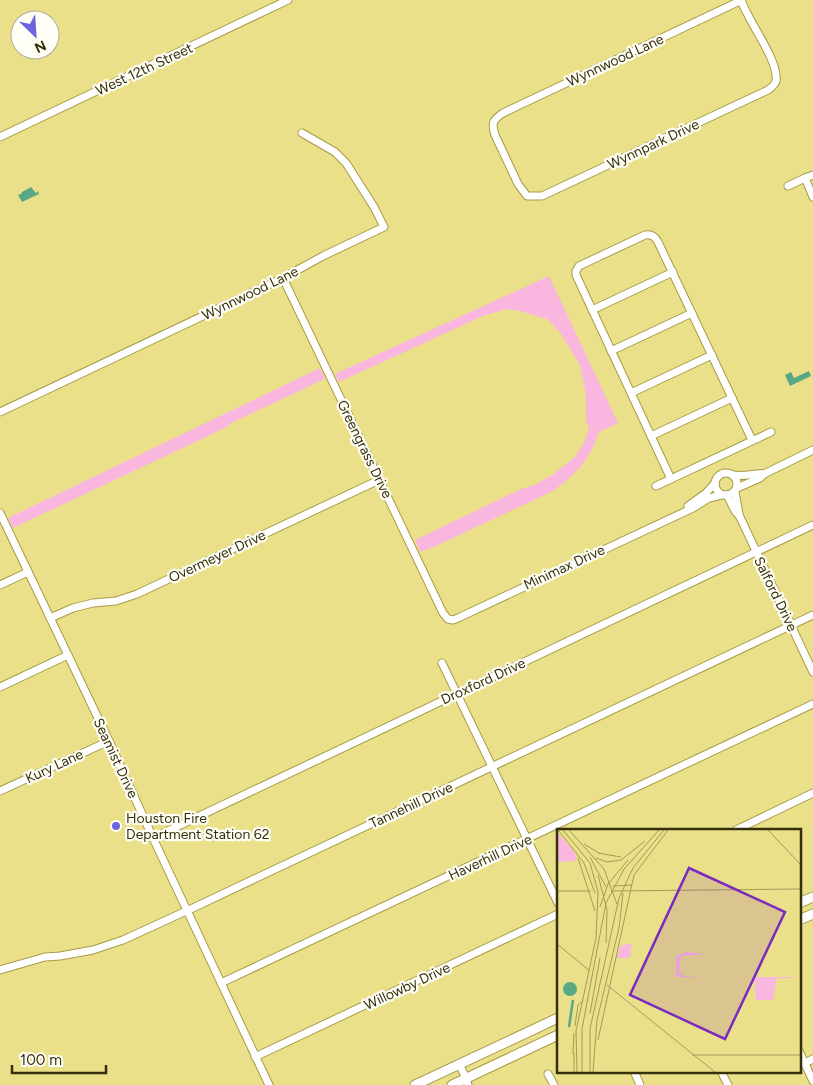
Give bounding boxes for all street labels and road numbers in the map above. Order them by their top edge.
street label: Wynnwood Lane [564,30,667,90]
street label: West 12th Street [93,40,195,99]
street label: Wynnpark Drive [605,116,702,173]
street label: Wynnwood Lane [199,263,301,324]
street label: Greengrass Drive [333,397,396,502]
street label: Overmeyer Drive [166,526,269,586]
street label: Minimax Drive [521,541,608,594]
street label: Salford Drive [750,554,801,635]
street label: Droxford Drive [438,654,528,708]
street label: Seamist Drive [90,716,142,801]
street label: Kury Lane [23,746,86,787]
street label: Tannehill Drive [367,779,456,832]
street label: Haverhill Drive [446,831,535,884]
street label: Willowby Drive [361,959,453,1014]

